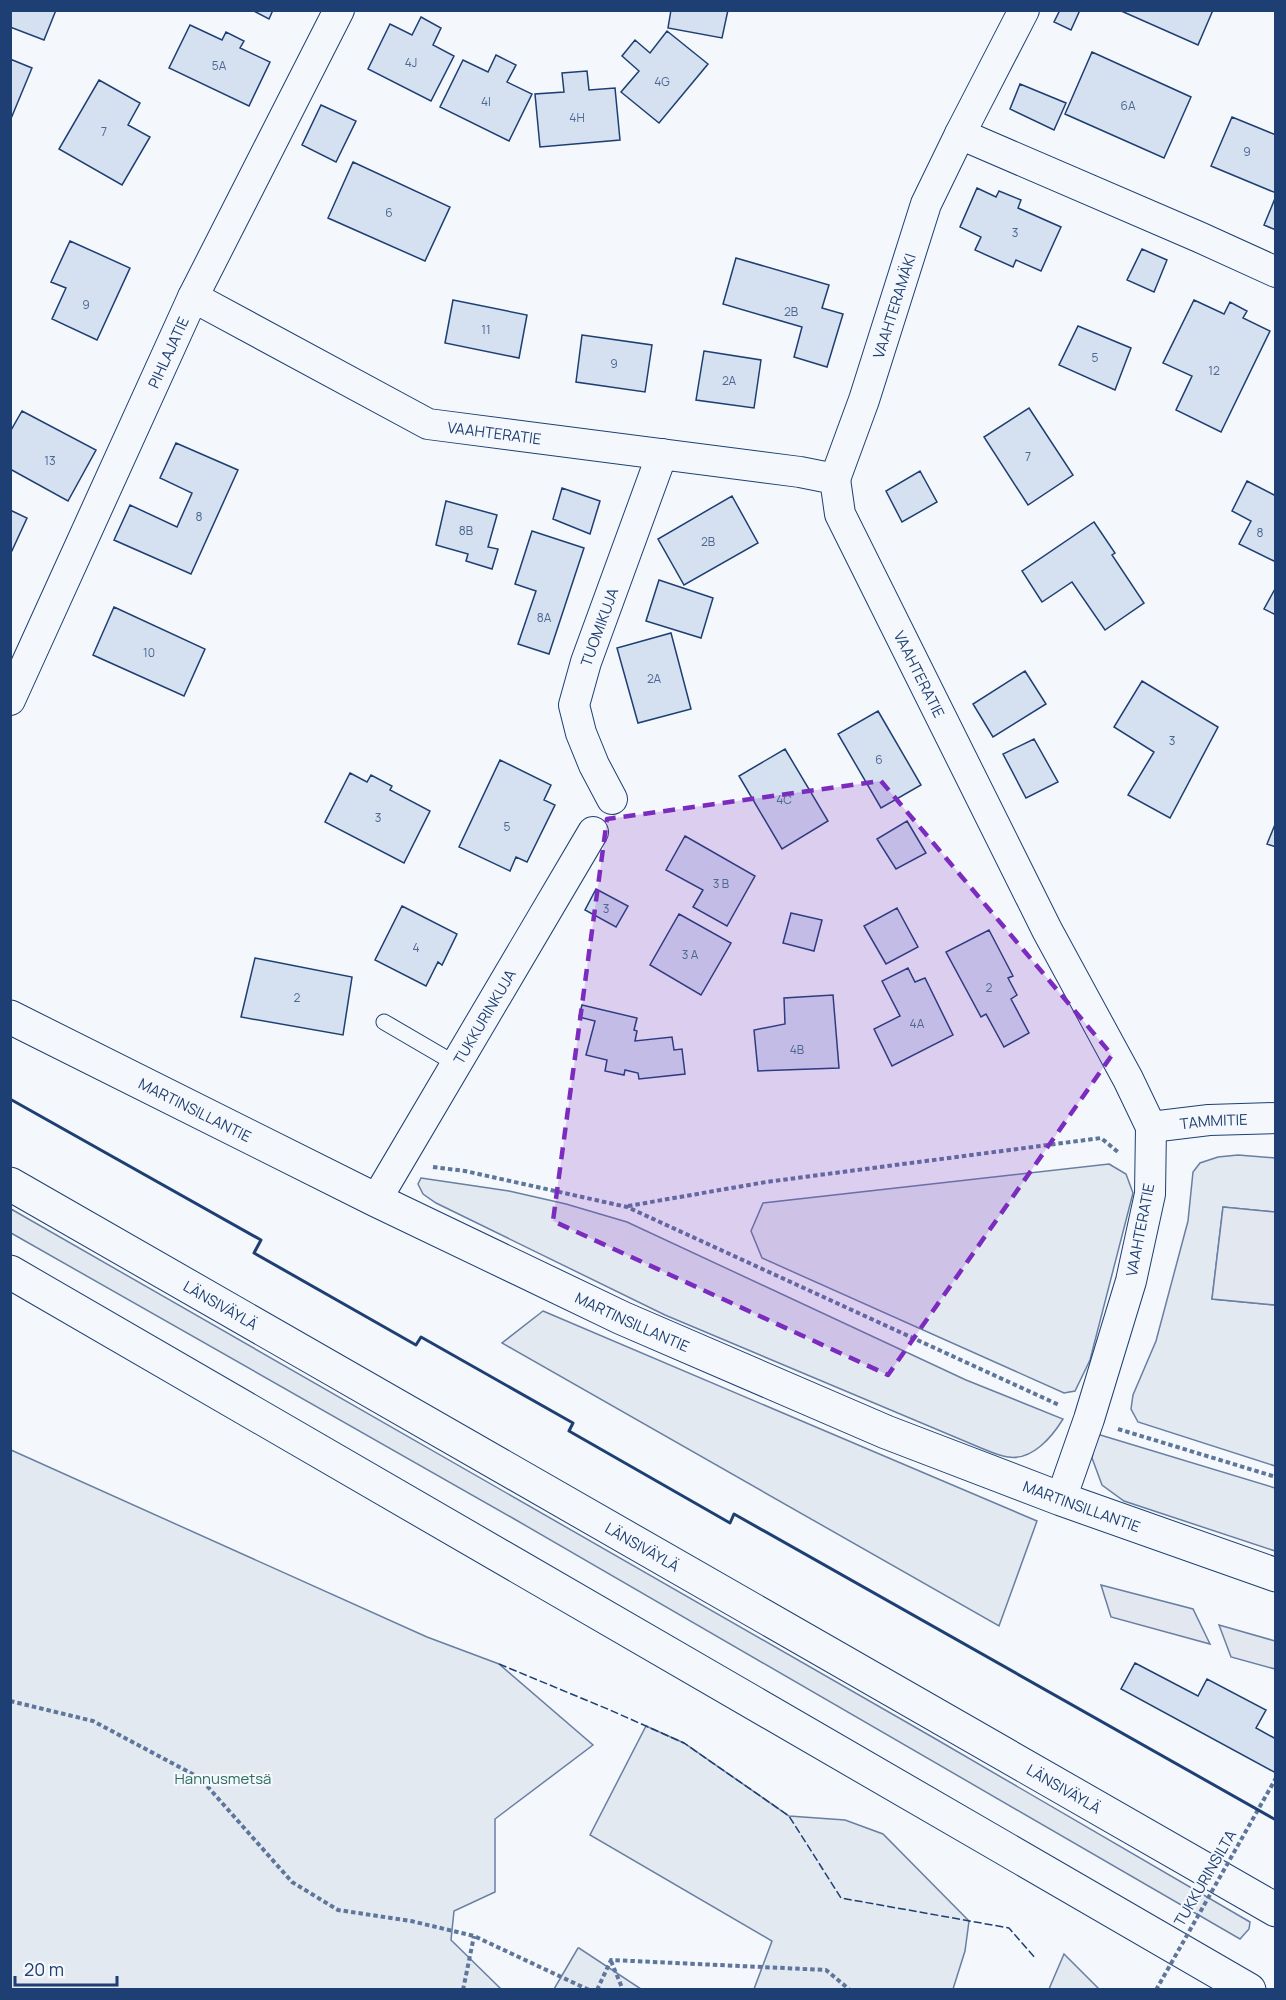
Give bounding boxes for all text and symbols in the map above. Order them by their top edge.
house number: 4J [405,54,417,71]
house number: 5A [212,57,227,74]
house number: 4G [654,73,670,90]
house number: 4I [481,93,491,110]
house number: 6A [1120,97,1136,114]
house number: 4H [569,109,585,126]
house number: 7 [101,123,107,140]
house number: 9 [1243,143,1251,160]
house number: 6 [385,204,393,221]
house number: 3 [1012,224,1018,241]
street label: VAAHTERAMÄKI [867,251,920,361]
house number: 9 [82,296,90,313]
house number: 2B [784,303,798,320]
street label: PIHLAJATIE [143,313,193,391]
house number: 11 [481,321,491,338]
house number: 5 [1092,349,1099,366]
house number: 9 [610,355,618,372]
house number: 12 [1208,362,1220,379]
house number: 2A [722,372,736,389]
street label: VAAHTERATIE [446,416,543,449]
house number: 7 [1025,448,1031,465]
house number: 13 [44,452,56,469]
house number: 8 [196,508,203,525]
house number: 8B [459,522,473,539]
house number: 8 [1257,524,1264,541]
house number: 2B [701,533,715,550]
street label: TUOMIKUJA [575,584,623,669]
house number: 8A [537,609,552,626]
street label: VAAHTERATIE [889,627,950,721]
house number: 10 [143,644,155,661]
house number: 2A [647,670,661,687]
house number: 3 [1169,732,1175,749]
house number: 6 [875,751,883,768]
house number: 4C [776,791,792,808]
house number: 3 [375,809,381,826]
house number: 5 [504,818,511,835]
house number: 3 B [713,875,729,892]
house number: 3 [603,900,609,917]
house number: 4 [412,939,420,956]
house number: 3 A [682,946,699,963]
street label: TUKKURINKUJA [448,965,521,1068]
house number: 2 [986,979,993,996]
house number: 2 [294,989,301,1006]
house number: 4A [910,1015,925,1032]
house number: 4B [790,1041,804,1058]
street label: MARTINSILLANTIE [135,1073,255,1147]
street label: TAMMITIE [1179,1108,1248,1134]
street label: VAAHTERATIE [1121,1182,1159,1278]
street label: LÄNSIVÄYLÄ [180,1275,262,1335]
street label: MARTINSILLANTIE [572,1287,693,1356]
street label: MARTINSILLANTIE [1020,1475,1143,1537]
street label: LÄNSIVÄYLÄ [601,1517,684,1576]
street label: LÄNSIVÄYLÄ [1023,1759,1105,1818]
park label: Hannusmetsä [175,1768,271,1789]
street label: TUKKURINSILTA [1169,1826,1241,1930]
scale bar [15,1949,117,1987]
text: 20 m [24,1957,64,1981]

